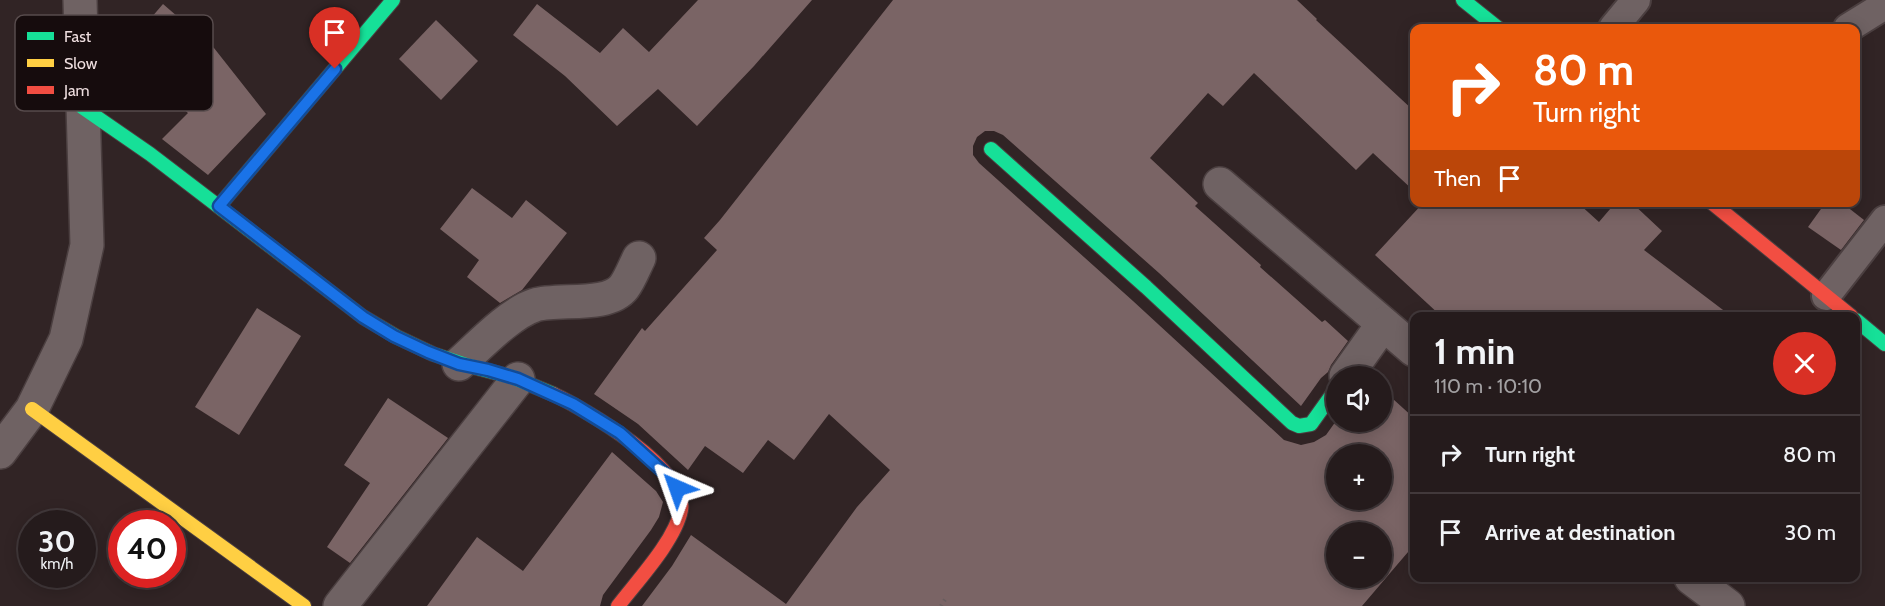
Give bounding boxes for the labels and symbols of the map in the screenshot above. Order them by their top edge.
pin [309,7,360,69]
legend [15,15,213,111]
text: Fast [64,27,92,46]
text: Slow [64,54,98,73]
text: Jam [63,81,90,100]
position arrow [645,456,709,520]
speed limit sign: 40 [108,510,186,588]

